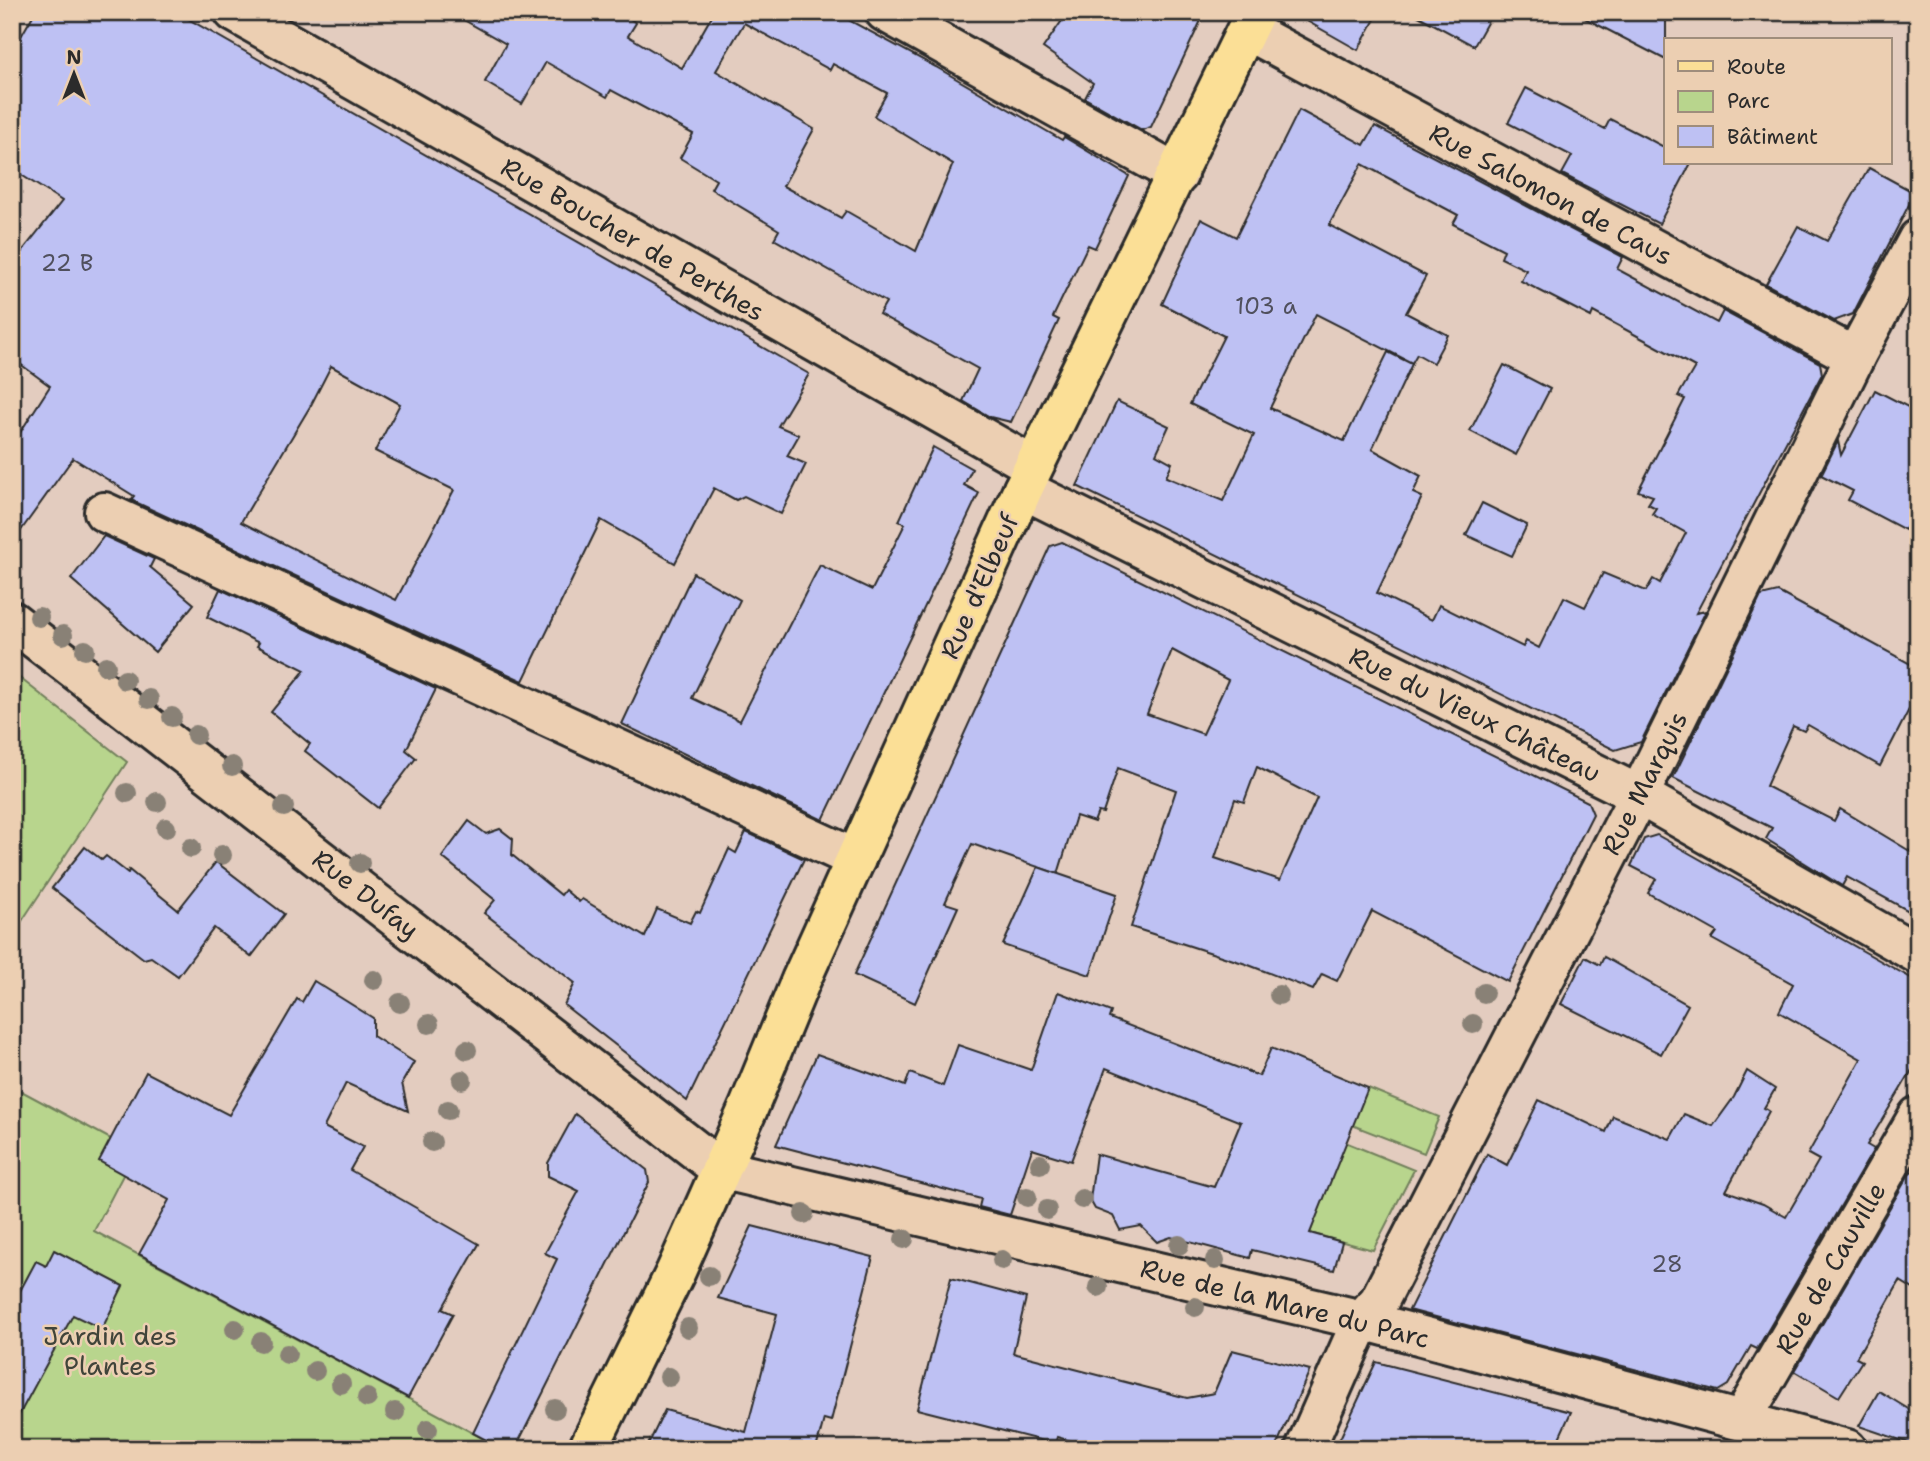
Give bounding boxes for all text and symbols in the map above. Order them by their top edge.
north arrow [38,38,108,108]
legend [1664,38,1892,164]
text: N [66,45,82,70]
text: Route [1727,53,1786,81]
text: Parc [1727,87,1770,115]
street label: Rue Salomon de Caus [1423,115,1679,273]
text: Bâtiment [1727,123,1818,151]
street label: Rue Boucher de Perthes [495,149,771,329]
house number: 22 B [41,248,93,278]
house number: 103 a [1235,291,1297,321]
street label: Rue d'Elbeuf [931,507,1027,664]
street label: Rue du Vieux Château [1343,638,1607,790]
street label: Rue Marquis [1593,705,1695,861]
street label: Rue Dufay [305,841,427,947]
street label: Rue de Cauville [1767,1176,1893,1360]
house number: 28 [1651,1249,1683,1279]
street label: Rue de la Mare du Parc [1137,1250,1433,1356]
park label: Jardin des Plantes [43,1318,177,1383]

